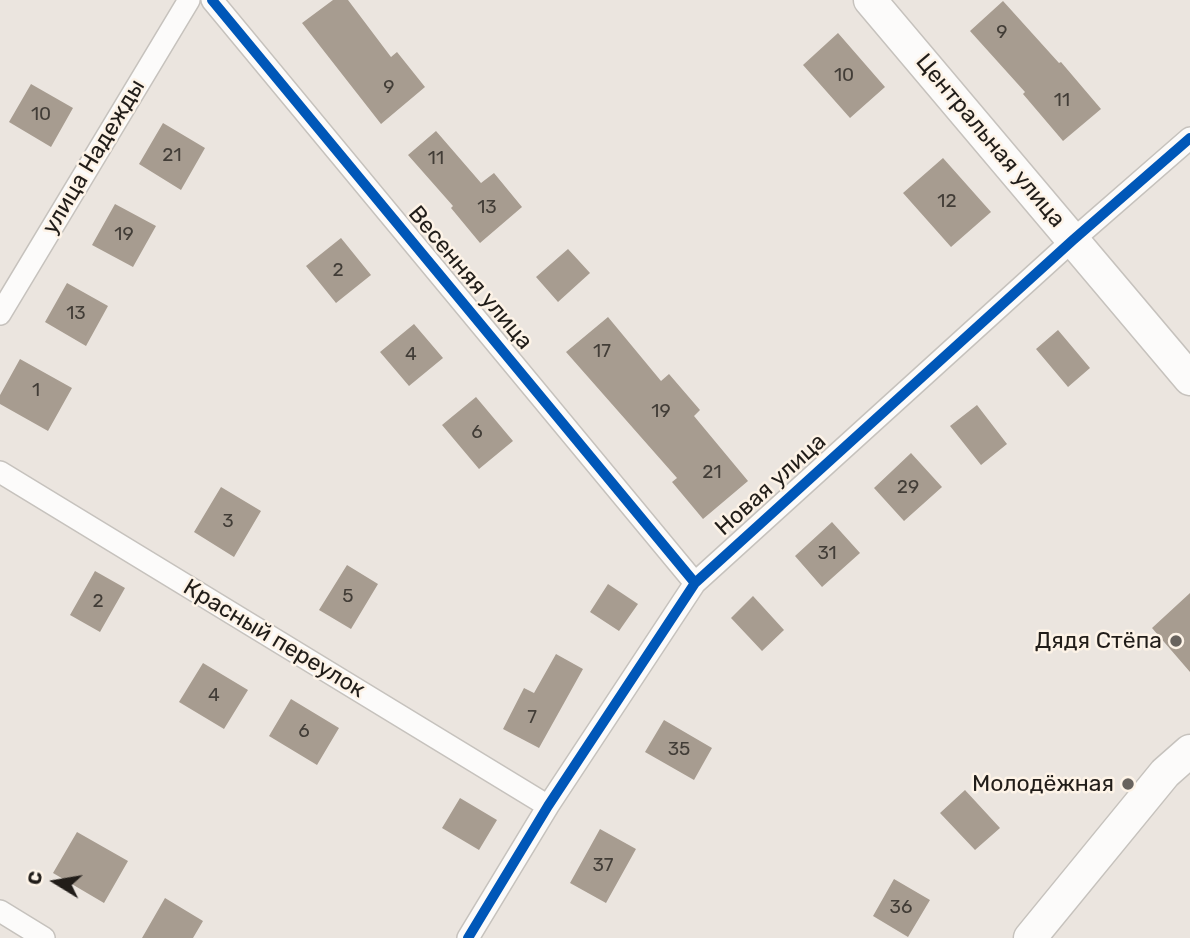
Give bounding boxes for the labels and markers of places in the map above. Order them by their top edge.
place label: Дядя Стёпа [1035,627,1162,655]
marker: Дядя Стёпа [1168,633,1184,649]
place label: Молодёжная [972,770,1114,798]
marker: Молодёжная [1120,776,1136,792]

